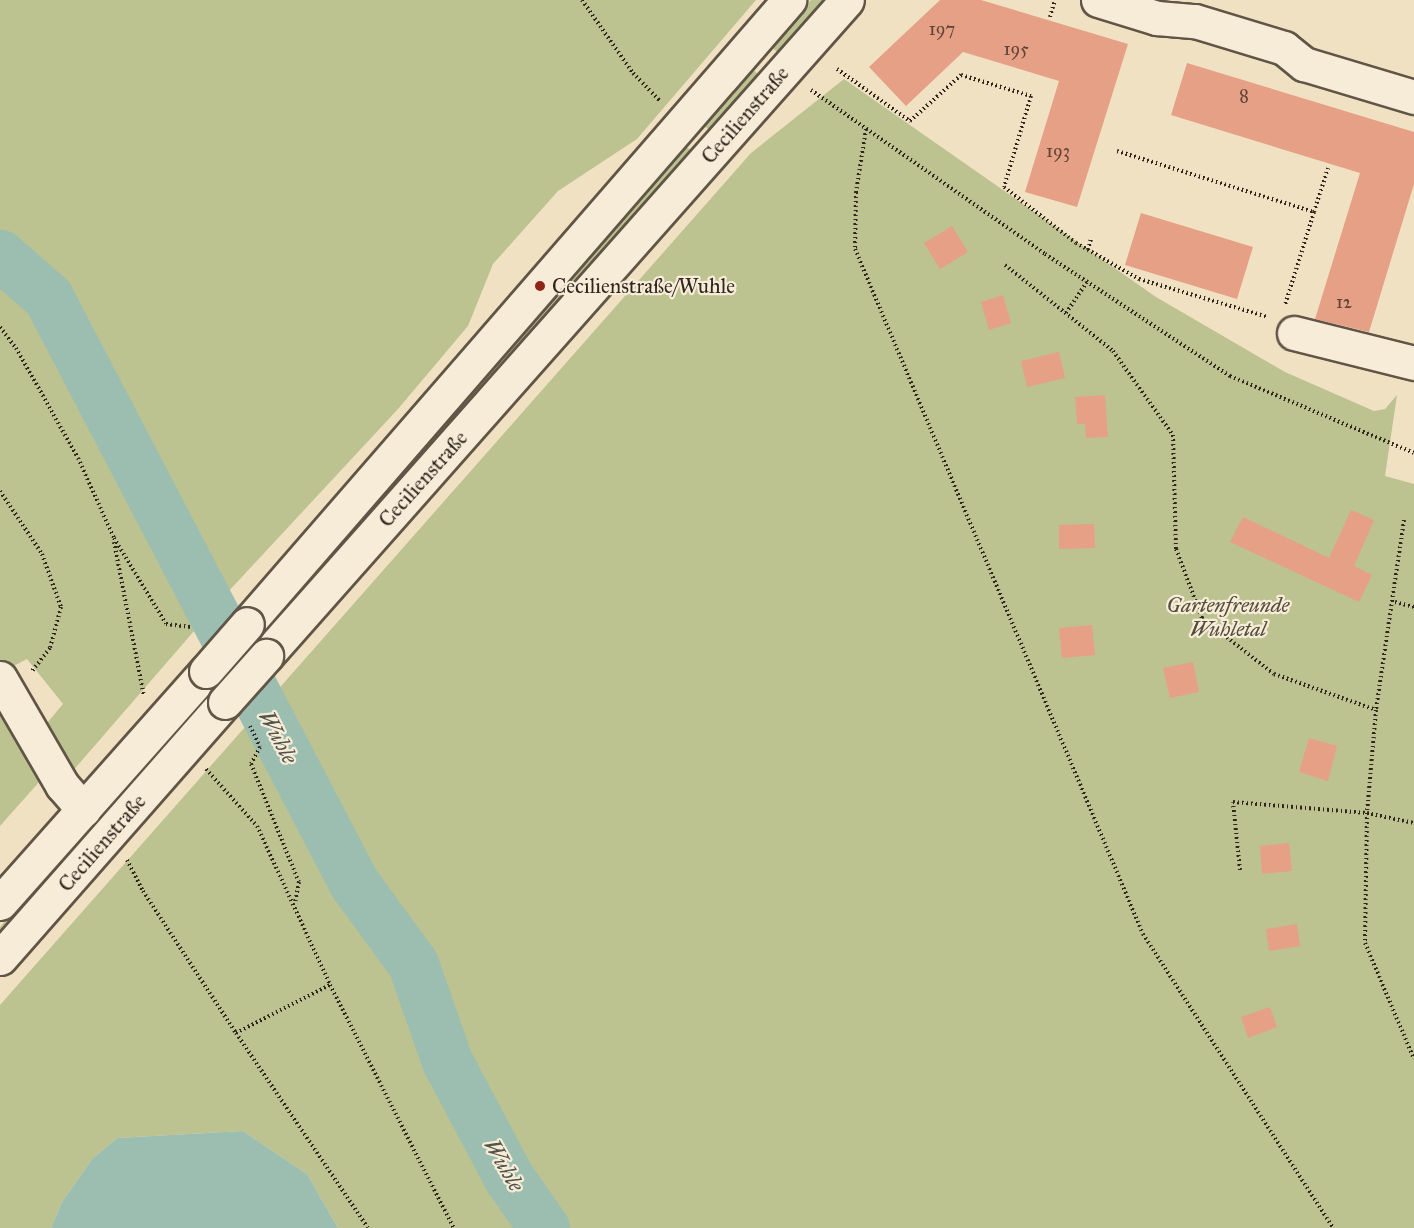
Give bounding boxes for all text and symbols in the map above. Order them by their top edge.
house number: 197 [929,18,955,40]
house number: 195 [1003,38,1029,60]
street label: Cecilienstraße [696,61,794,169]
house number: 8 [1239,85,1249,107]
house number: 193 [1046,140,1070,162]
place label: Cecilienstraße/Wuhle [552,273,735,299]
marker: Cecilienstraße/Wuhle [533,279,547,293]
house number: 12 [1336,291,1352,313]
street label: Cecilienstraße [373,426,473,532]
park label: Gartenfreunde Wuhletal [1167,592,1289,642]
water label: Wuhle [253,706,303,768]
street label: Cecilienstraße [53,789,151,897]
water label: Wuhle [478,1134,530,1196]

